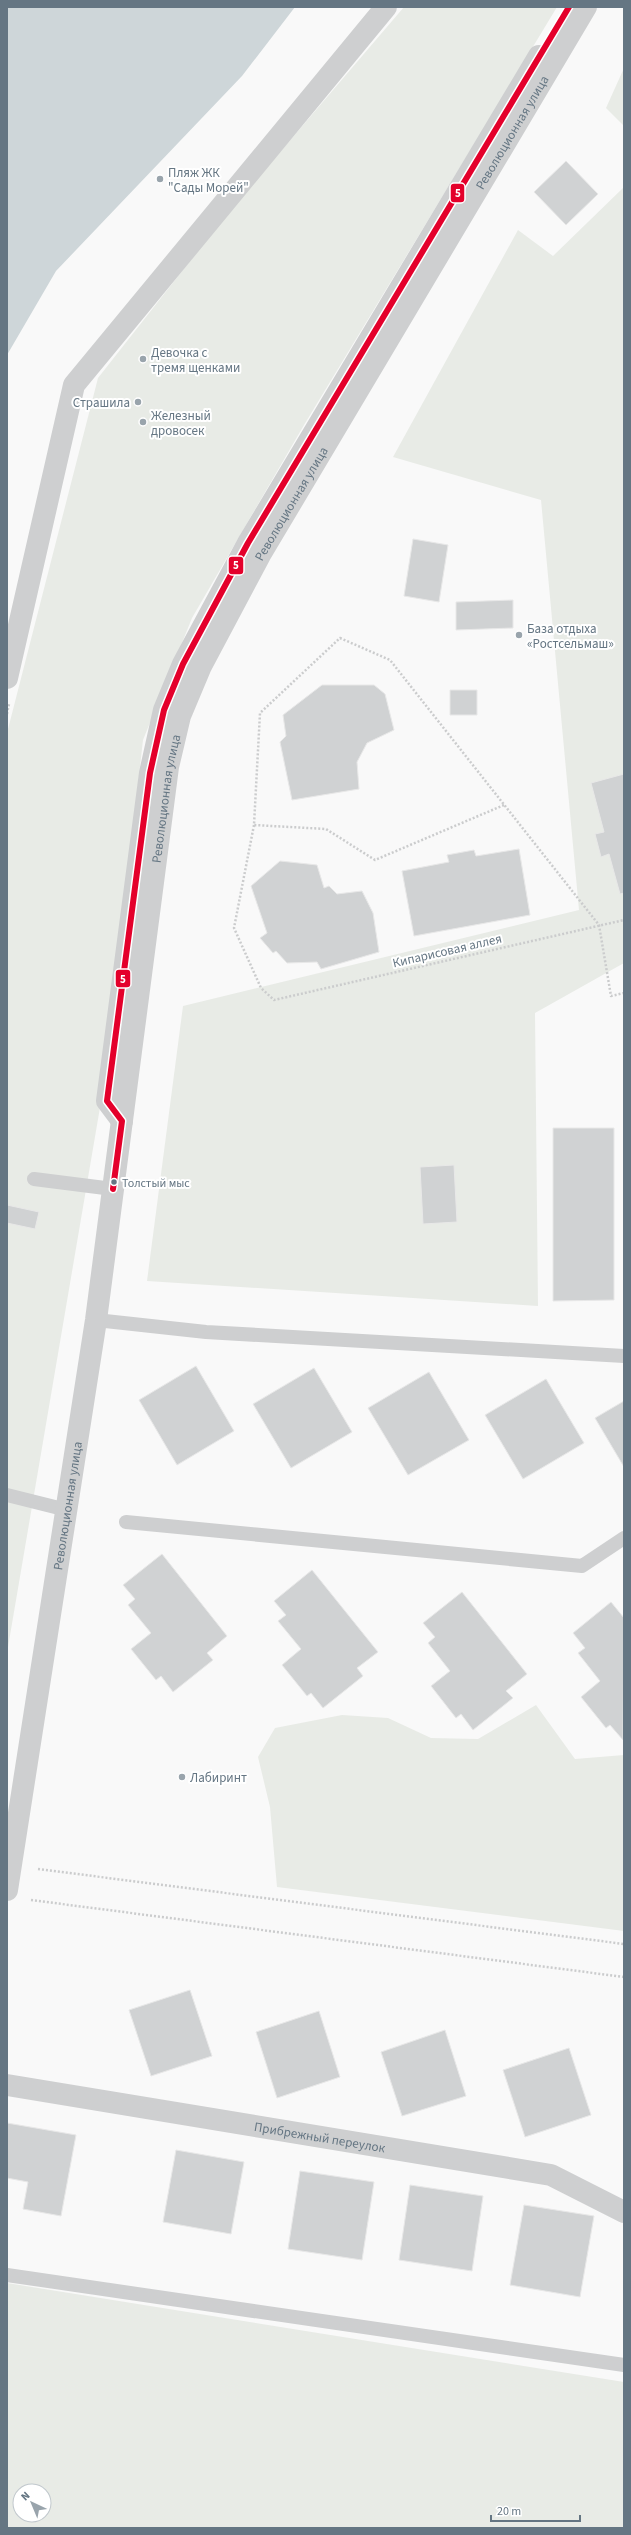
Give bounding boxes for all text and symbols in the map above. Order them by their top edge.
street label: Революционная улица [471,72,553,193]
place label: Пляж ЖК "Сады Морей" [168,164,249,197]
marker: Пляж ЖК "Сады Морей" [155,174,165,184]
line badge: 5 [450,183,465,203]
text: 5 [455,186,461,201]
place label: Девочка с тремя щенками [151,344,240,377]
marker: Девочка с тремя щенками [138,354,148,364]
place label: Страшила [73,394,130,412]
marker: Страшила [133,397,143,407]
place label: Железный дровосек [151,407,211,440]
marker: Железный дровосек [138,417,148,427]
street label: Революционная улица [251,443,333,564]
line badge: 5 [228,556,244,575]
text: 5 [233,558,239,573]
place label: База отдыха «Ростсельмаш» [527,620,614,653]
marker: База отдыха «Ростсельмаш» [514,630,524,640]
street label: Революционная улица [148,733,185,864]
street label: Кипарисовая аллея [391,930,504,972]
line badge: 5 [115,969,131,988]
text: 5 [120,972,126,987]
place label: Толстый мыс [122,1175,190,1192]
marker: Толстый мыс [109,1177,119,1187]
street label: Революционная улица [49,1440,87,1571]
place label: Лабиринт [190,1769,247,1787]
marker: Лабиринт [177,1772,187,1782]
street label: Прибрежный переулок [253,2118,387,2158]
north arrow [12,2483,52,2523]
text: N [18,2488,33,2504]
scale bar [491,2497,580,2523]
text: 20 m [497,2503,521,2520]

